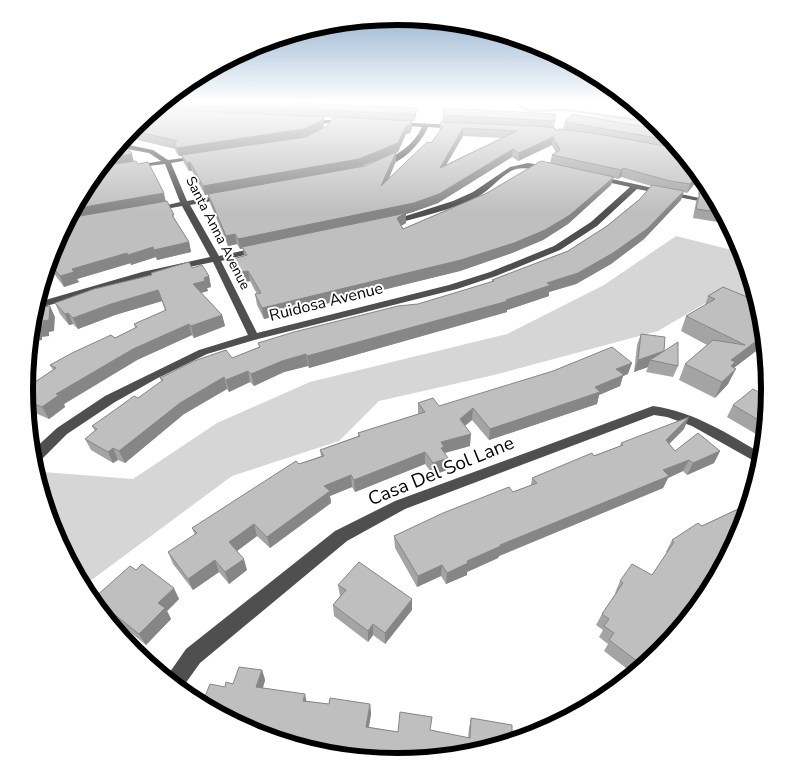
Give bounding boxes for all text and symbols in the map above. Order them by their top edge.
street label: Santa Anna Avenue [181,173,255,293]
street label: Ruidosa Avenue [267,277,385,327]
street label: Casa Del Sol Lane [364,430,518,512]

